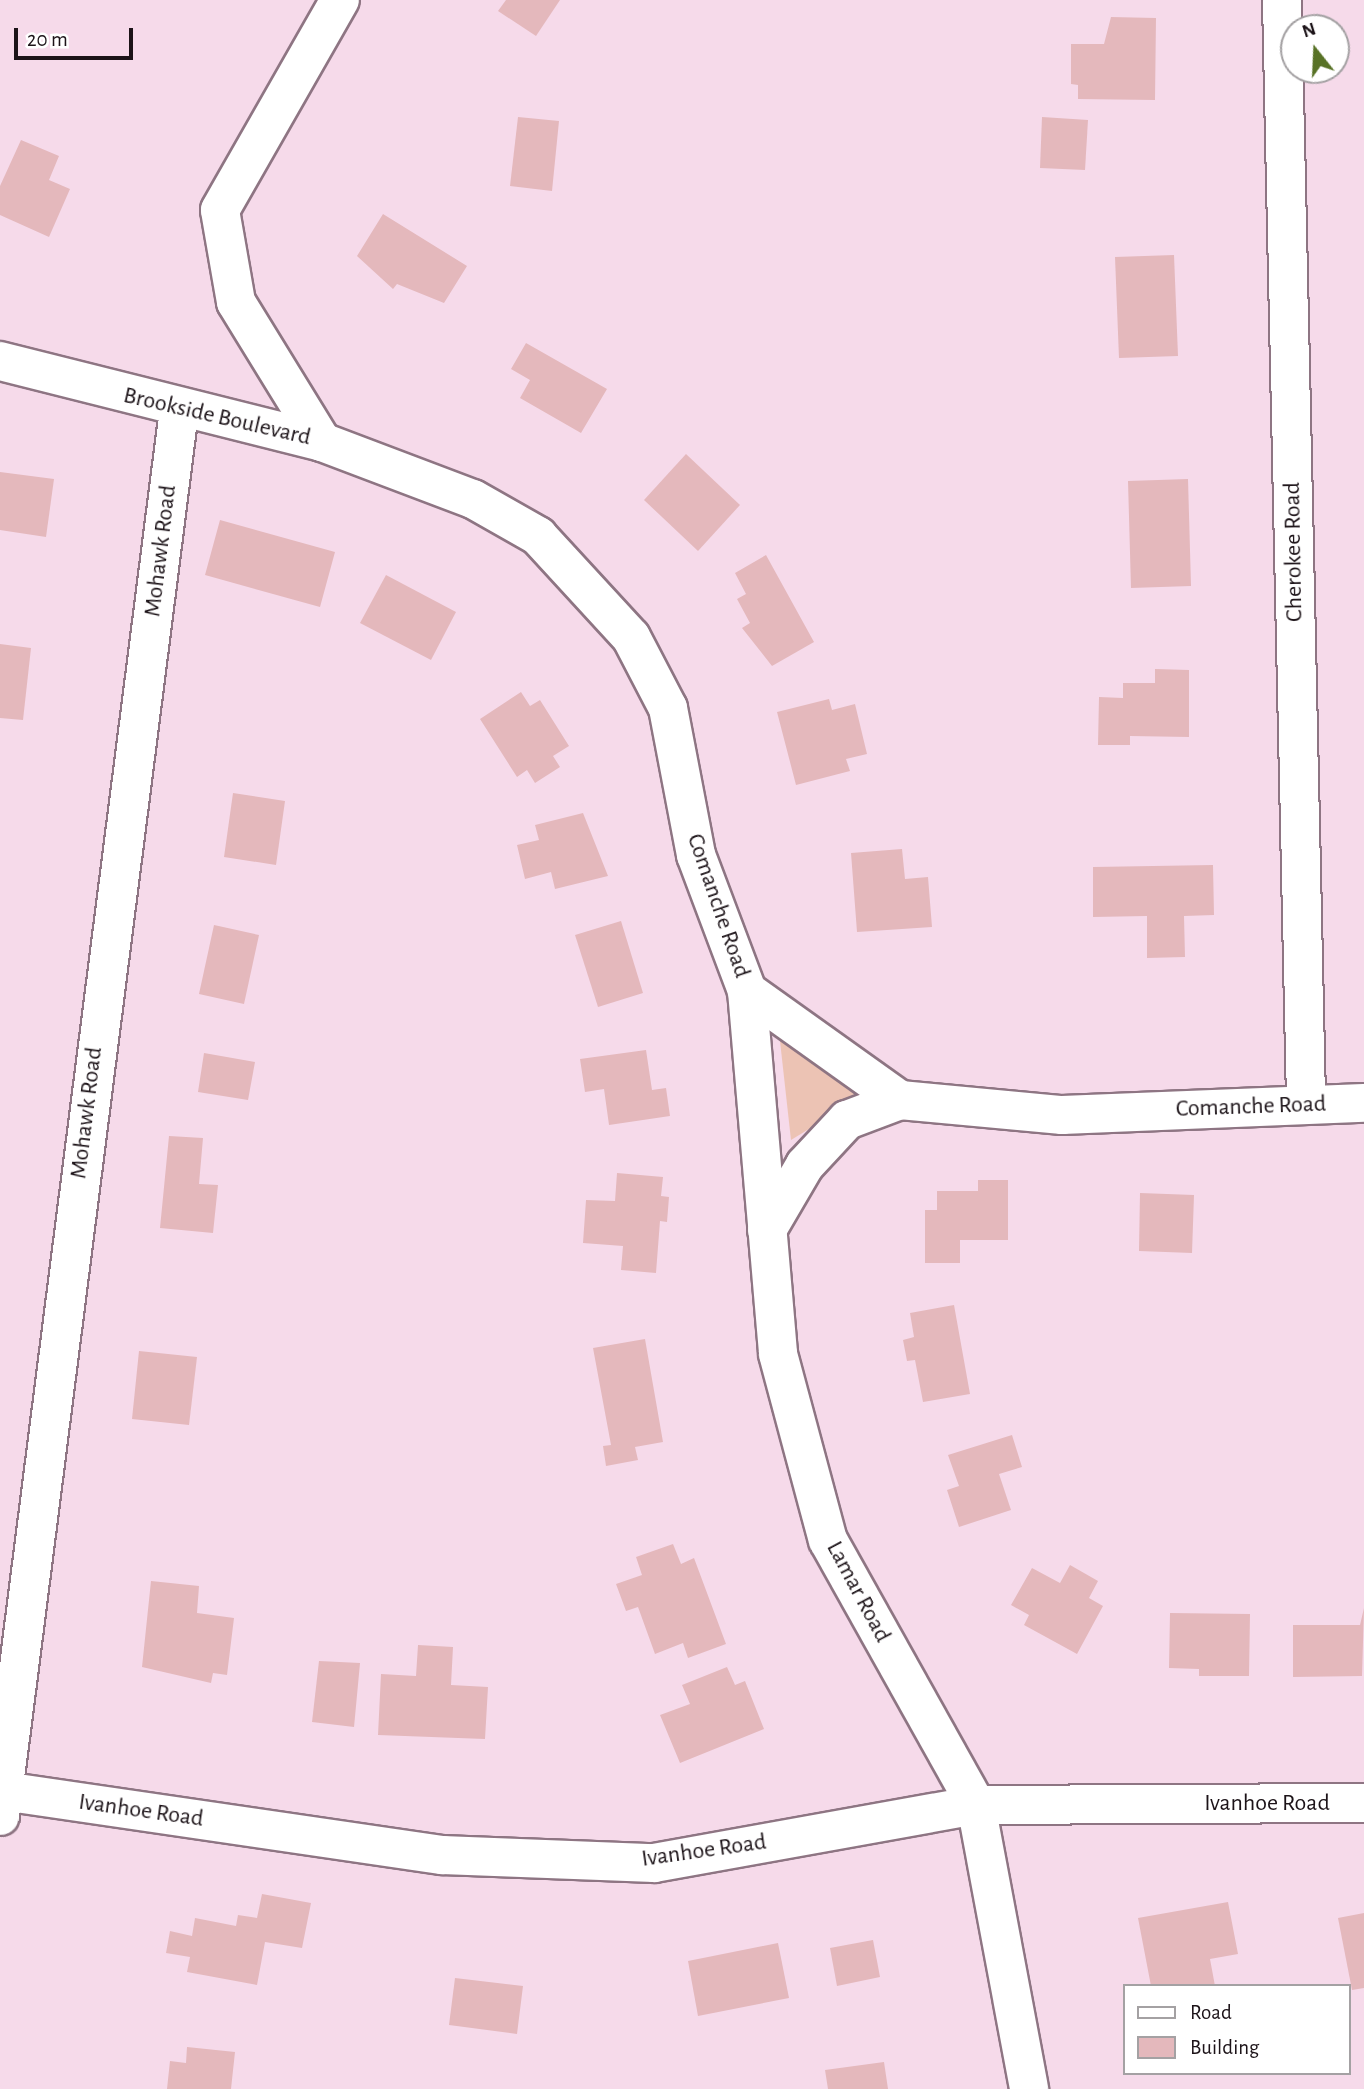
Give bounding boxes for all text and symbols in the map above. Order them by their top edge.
scale bar [18,14,136,58]
north arrow [1280,14,1350,84]
text: N [1300,19,1318,42]
text: 20 m [27,29,68,50]
street label: Brookside Boulevard [120,381,314,453]
street label: Cherokee Road [1278,482,1310,622]
street label: Mohawk Road [139,484,183,618]
street label: Comanche Road [680,830,756,982]
street label: Mohawk Road [65,1046,109,1180]
street label: Comanche Road [1175,1090,1327,1124]
street label: Lamar Road [819,1537,897,1647]
street label: Ivanhoe Road [77,1788,205,1834]
street label: Ivanhoe Road [1204,1790,1330,1818]
street label: Ivanhoe Road [640,1828,768,1874]
legend [1122,1984,1350,2075]
text: Road [1190,2002,1232,2023]
text: Building [1190,2037,1259,2058]

